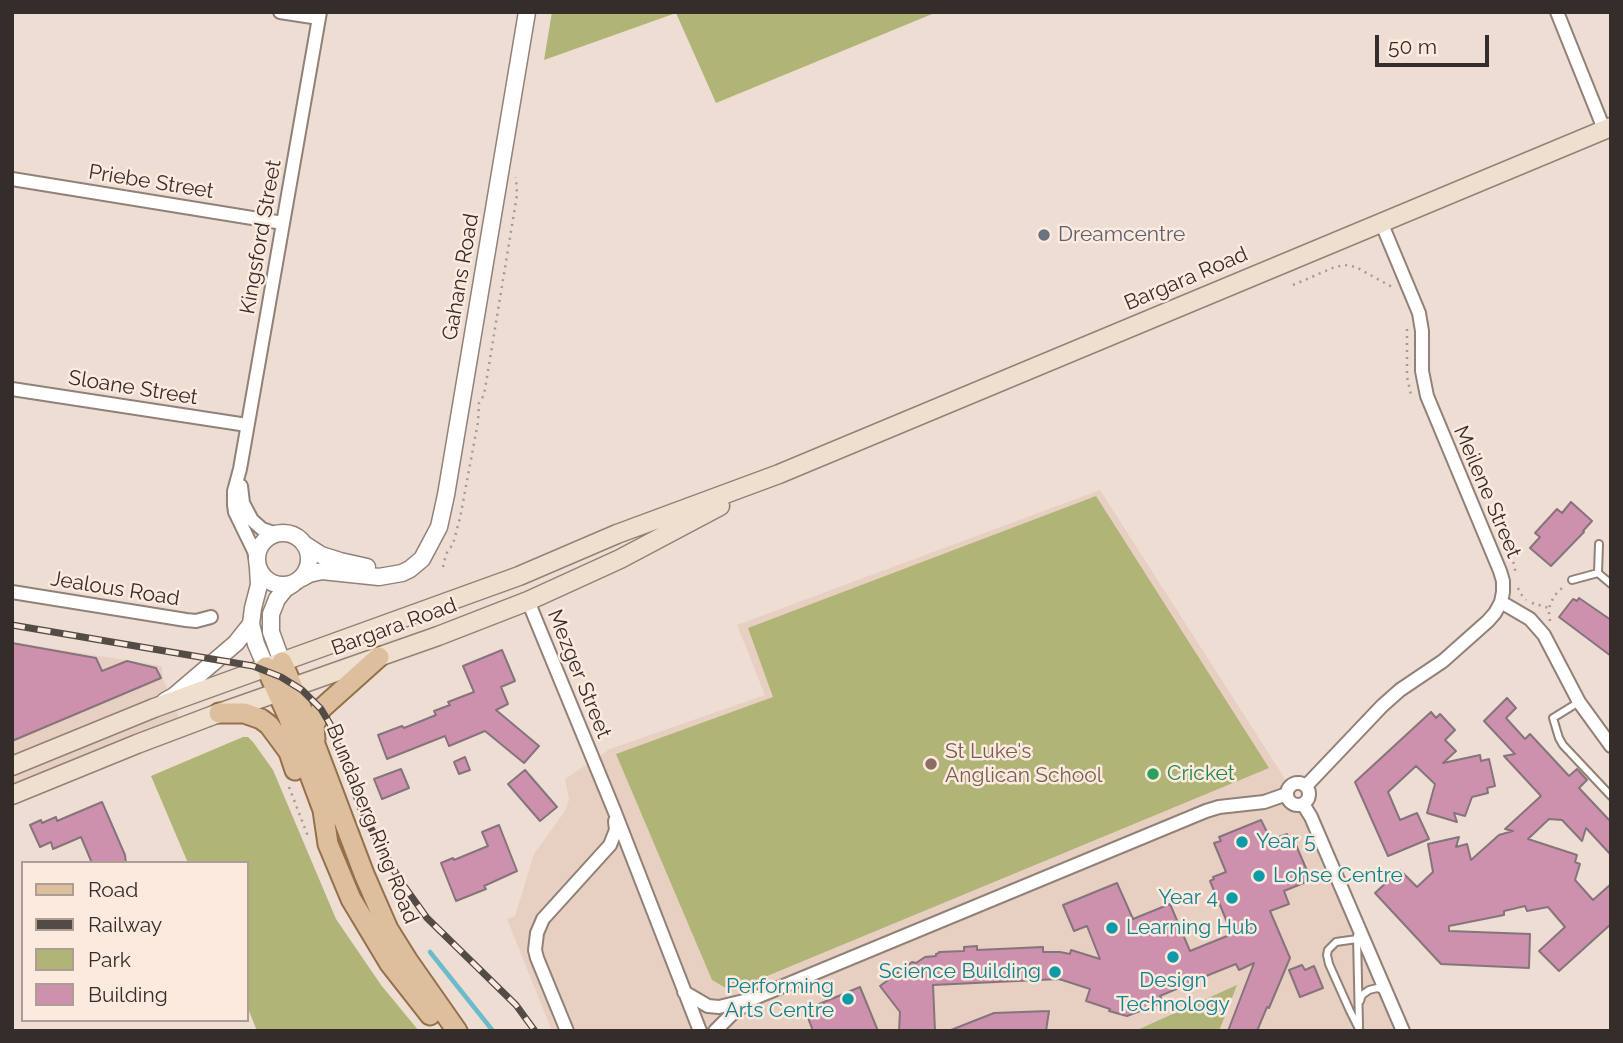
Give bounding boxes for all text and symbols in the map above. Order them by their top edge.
scale bar [1378,21,1492,65]
text: 50 m [1388,34,1437,59]
street label: Kingsford Street [235,158,287,316]
street label: Priebe Street [87,160,215,204]
street label: Gahans Road [437,212,485,342]
place label: Dreamcentre [1058,222,1185,248]
marker: Dreamcentre [1036,227,1052,243]
street label: Bargara Road [1121,242,1251,316]
street label: Sloane Street [67,365,199,411]
street label: Meilene Street [1448,422,1526,562]
street label: Jealous Road [49,566,181,612]
street label: Bargara Road [328,593,460,661]
street label: Mezger Street [542,606,616,742]
street label: Bundaberg Ring Road [320,721,424,927]
place label: St Luke's Anglican School [945,739,1102,789]
marker: St Luke's Anglican School [923,756,939,772]
place label: Cricket [1167,761,1235,787]
marker: Cricket [1145,766,1161,782]
place label: Year 5 [1256,829,1316,855]
marker: Year 5 [1234,834,1250,850]
legend [21,861,248,1022]
place label: Lohse Centre [1273,863,1403,889]
marker: Lohse Centre [1251,868,1267,884]
text: Road [88,877,138,902]
place label: Year 4 [1158,885,1218,911]
marker: Year 4 [1224,890,1240,906]
text: Railway [88,912,162,937]
place label: Learning Hub [1126,915,1257,941]
marker: Learning Hub [1104,920,1120,936]
text: Park [88,947,131,972]
marker: Design Technology [1165,949,1181,965]
place label: Science Building [879,959,1041,985]
marker: Science Building [1047,964,1063,980]
place label: Design Technology [1116,968,1230,1018]
place label: Performing Arts Centre [725,974,834,1024]
text: Building [88,982,168,1007]
marker: Performing Arts Centre [840,991,856,1007]

